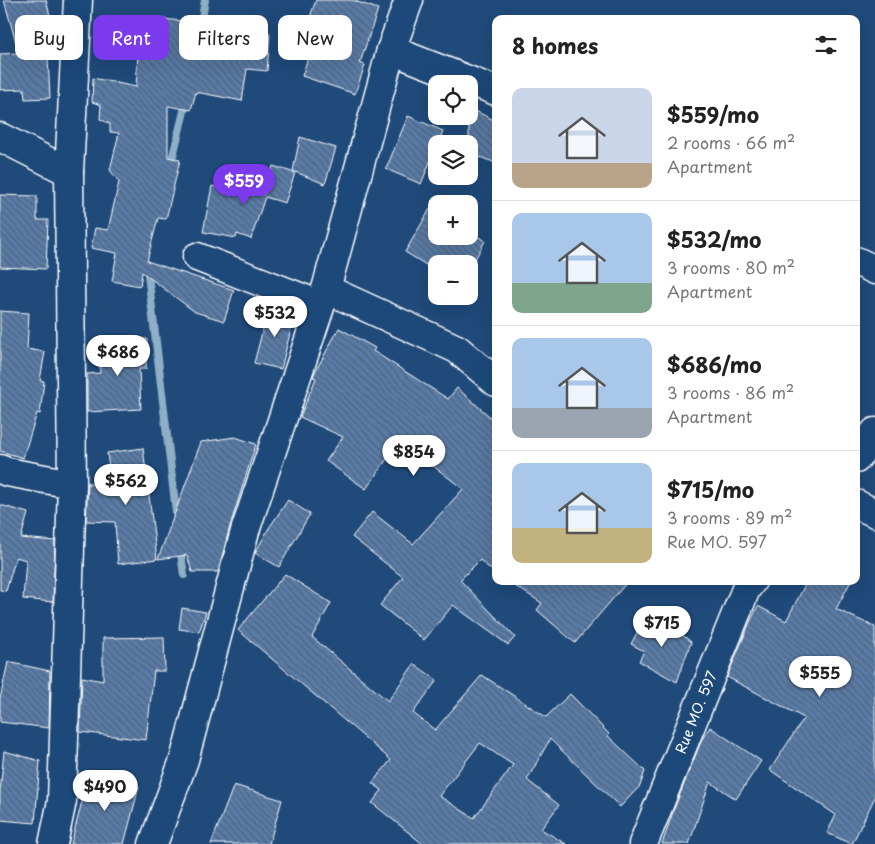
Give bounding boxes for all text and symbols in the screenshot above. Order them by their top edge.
chip: Buy [15,15,83,60]
chip: Rent [93,15,169,60]
chip: Filters [179,15,268,60]
chip: New [278,15,352,60]
text: 8 homes [512,29,598,61]
icon: filters [812,31,840,59]
map controls [428,75,478,305]
button: locate [428,75,478,125]
text: $559/mo [667,98,759,130]
icon: home [552,108,612,168]
text: 2 rooms · 66 m² [667,130,795,154]
button: layers [428,135,478,185]
text: Apartment [667,154,752,178]
pin: $559 [214,164,274,206]
text: $559 [224,168,264,192]
button: + [428,195,478,245]
text: $532/mo [667,223,761,255]
icon: home [552,233,612,293]
button: − [428,255,478,305]
text: 3 rooms · 80 m² [667,255,795,279]
text: Apartment [667,279,752,303]
pin: $532 [245,296,305,338]
text: $532 [254,300,296,324]
pin: $686 [88,334,148,377]
text: $686 [97,339,139,363]
text: $686/mo [667,348,762,380]
icon: home [552,358,612,418]
text: 3 rooms · 86 m² [667,380,794,404]
text: Apartment [667,404,752,428]
pin: $854 [384,434,444,477]
text: $854 [393,439,435,463]
pin: $562 [96,464,156,506]
text: $562 [105,468,147,492]
text: $715/mo [667,473,754,505]
icon: home [552,483,612,543]
text: 3 rooms · 89 m² [667,505,792,529]
text: Rue MO. 597 [667,529,767,553]
pin: $715 [632,606,692,648]
text: $715 [644,610,680,634]
pin: $555 [790,656,850,698]
text: $555 [800,660,840,684]
street label: Rue MO. 597 [670,668,722,757]
pin: $490 [75,770,135,812]
text: $490 [84,774,126,798]

